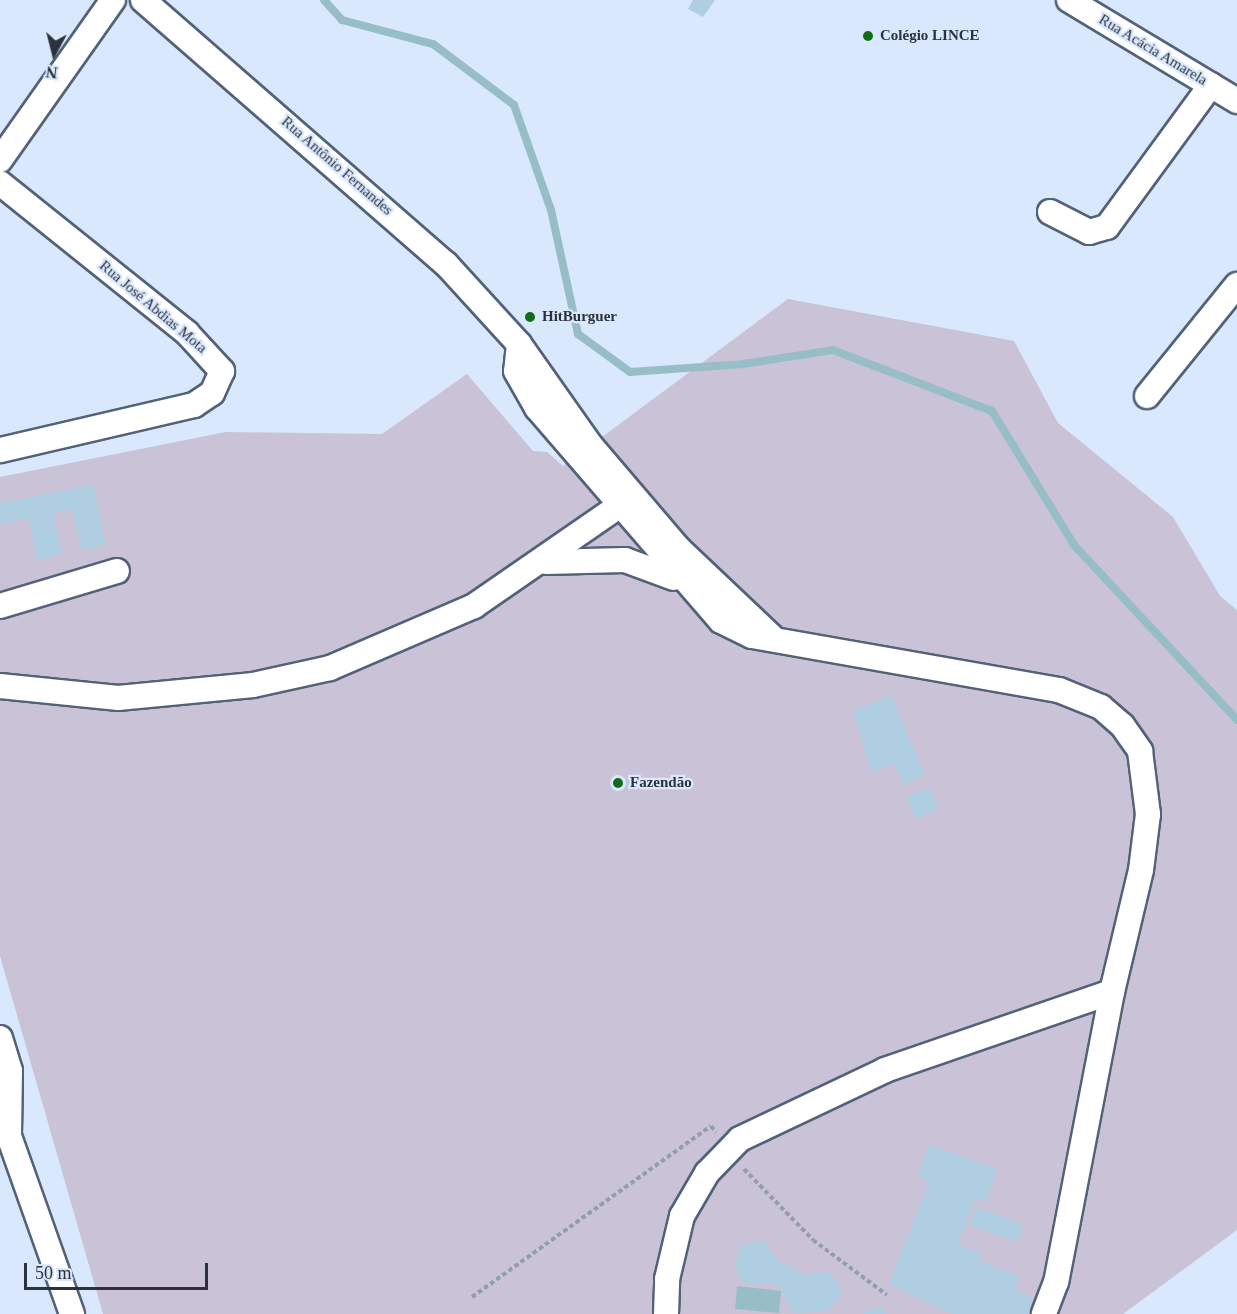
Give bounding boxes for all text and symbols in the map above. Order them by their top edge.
street label: Rua Acácia Amarela [1095,10,1211,90]
north arrow [24,24,84,84]
place label: Colégio LINCE [880,27,980,45]
marker: Colégio LINCE [861,29,875,43]
text: N [45,63,59,82]
street label: Rua Antônio Fernandes [277,112,397,220]
street label: Rua José Abdias Mota [95,257,211,357]
place label: HitBurguer [542,308,617,326]
marker: HitBurguer [523,310,537,324]
place label: Fazendão [630,774,692,792]
marker: Fazendão [611,776,625,790]
scale bar [27,1251,212,1289]
text: 50 m [35,1263,72,1283]

